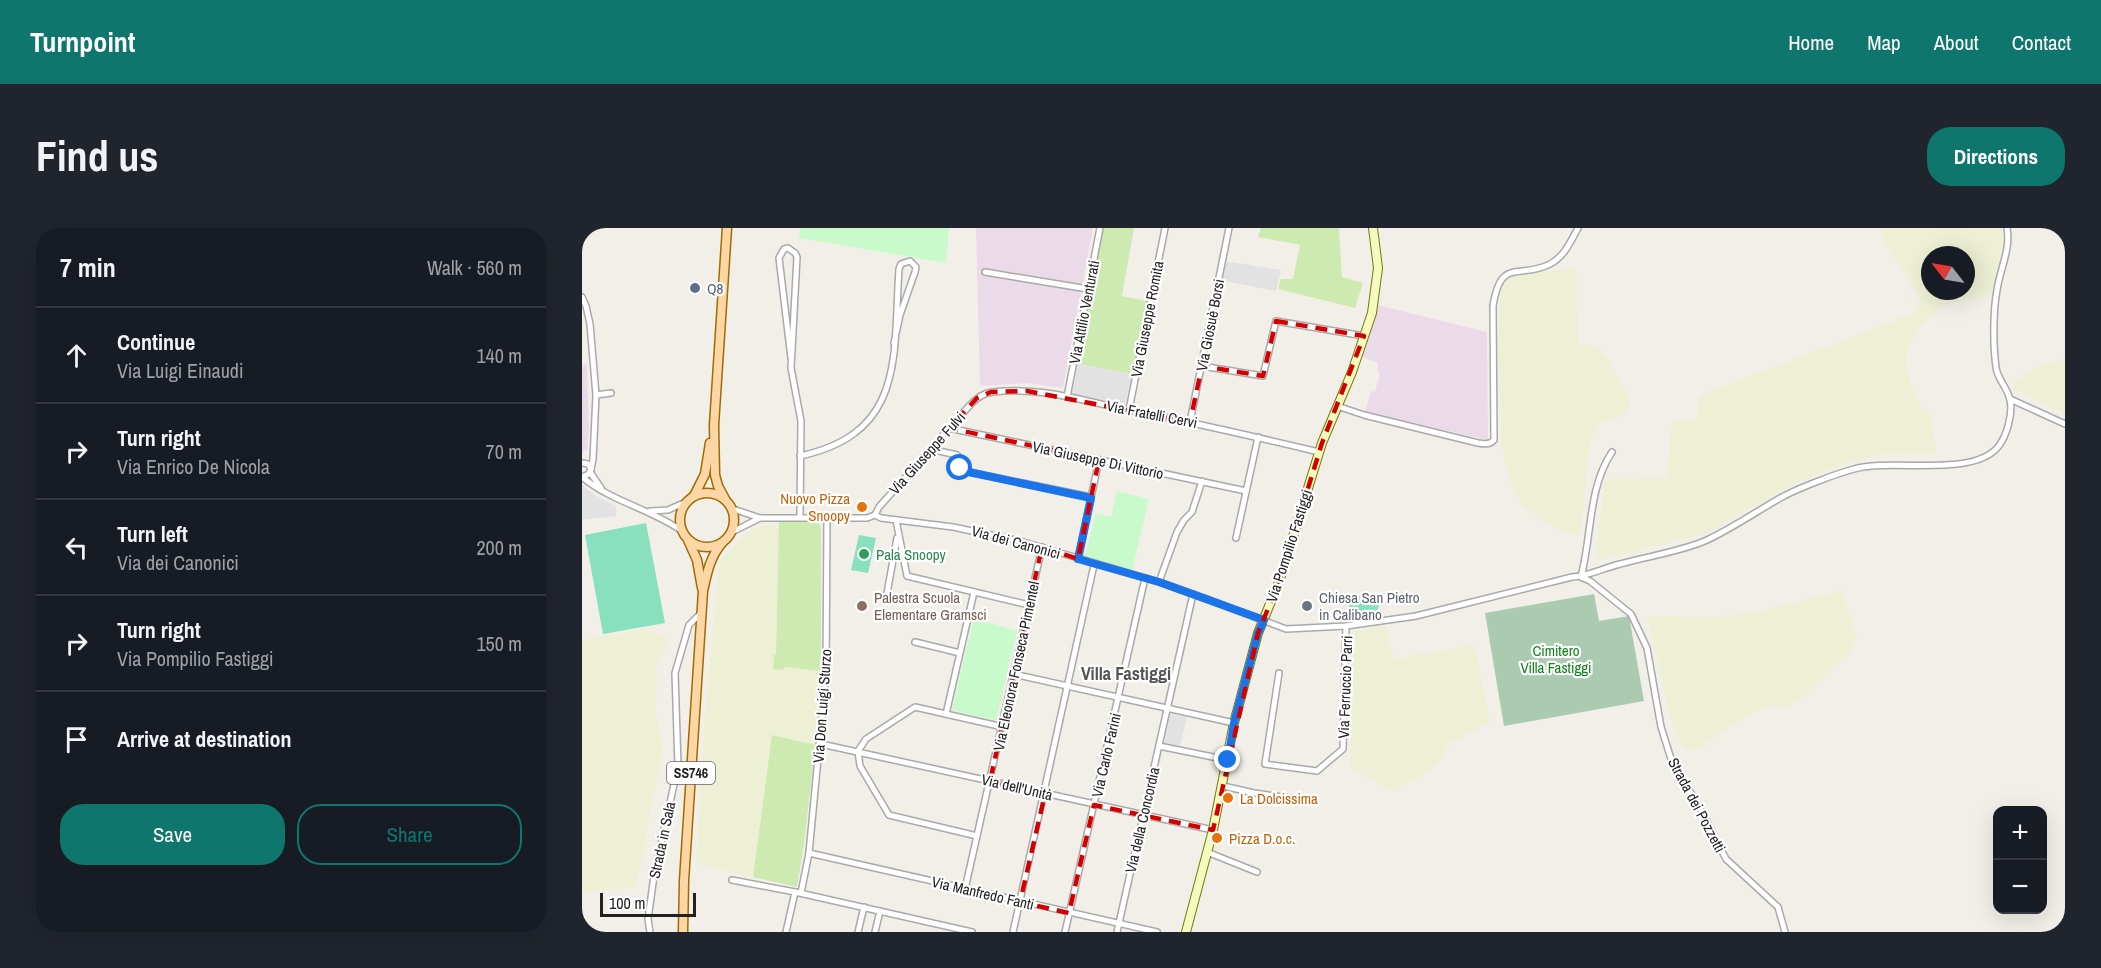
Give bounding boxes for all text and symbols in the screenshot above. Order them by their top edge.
text: Turnpoint [30,23,135,61]
text: Home [1788,28,1834,57]
text: Map [1867,28,1901,57]
text: About [1934,28,1979,57]
text: Contact [2012,28,2071,57]
button: Directions [1927,127,2065,186]
text: Find us [36,128,158,184]
north arrow [1921,246,1975,300]
text: 7 min [60,250,116,285]
text: Walk · 560 m [427,254,522,281]
street label: Via Attilio Venturati [1064,258,1104,366]
street label: Via Giuseppe Romita [1125,259,1169,379]
street label: Via Giosuè Borsi [1191,277,1229,373]
place label: Q8 [707,278,724,299]
marker: Q8 [688,281,702,295]
text: Continue [117,327,195,357]
icon: ahead [60,339,93,372]
text: 140 m [476,342,522,369]
text: Via Luigi Einaudi [117,357,243,384]
street label: Via Fratelli Cervi [1105,395,1199,433]
street label: Via Giuseppe Fulvi [884,407,970,499]
text: Turn right [117,423,201,453]
icon: right [60,435,93,468]
street label: Via Giuseppe Di Vittorio [1030,436,1166,484]
text: 70 m [486,438,522,465]
text: Via Enrico De Nicola [117,453,270,480]
route start [946,454,972,480]
street label: Via Pompilio Fastiggi [1261,487,1317,605]
place label: Nuovo Pizza Snoopy [780,488,851,526]
marker: Nuovo Pizza Snoopy [855,500,869,514]
text: Turn left [117,519,188,549]
street label: Via dei Canonici [969,520,1063,564]
icon: left [60,531,93,564]
text: 200 m [476,534,522,561]
place label: Pala Snoopy [876,544,947,565]
marker: Pala Snoopy [857,547,871,561]
text: Via dei Canonici [117,549,239,576]
street label: Via Eleonora Fonseca Pimentel [988,579,1044,753]
place label: Palestra Scuola Elementare Gramsci [874,587,987,625]
place label: Chiesa San Pietro in Calibano [1319,587,1420,625]
marker: Palestra Scuola Elementare Gramsci [855,599,869,613]
marker: Chiesa San Pietro in Calibano [1300,599,1314,613]
text: Turn right [117,615,201,645]
icon: right [60,627,93,660]
text: 150 m [476,630,522,657]
street label: Via Ferruccio Parri [1333,635,1357,739]
park label: Cimitero Villa Fastiggi [1521,640,1591,678]
text: Via Pompilio Fastiggi [117,645,274,672]
street label: Via Don Luigi Sturzo [808,648,836,764]
district label: Villa Fastiggi [1081,661,1171,686]
street label: Via Carlo Farini [1086,711,1126,799]
icon: arrive [60,723,93,756]
text: Arrive at destination [117,724,291,754]
route end [1214,746,1240,772]
street label: Strada dei Pozzetti [1663,754,1731,856]
road number: SS746 [667,762,715,784]
street label: Via della Concordia [1120,765,1164,875]
street label: Via dell'Unità [979,769,1055,805]
place label: La Dolcissima [1240,788,1318,809]
marker: La Dolcissima [1221,791,1235,805]
street label: Strada in Sala [644,800,680,880]
button: Save [60,804,285,865]
button: Share [297,804,522,865]
map controls [1993,806,2047,914]
button: + [1993,806,2047,860]
place label: Pizza D.o.c. [1229,828,1295,849]
marker: Pizza D.o.c. [1210,831,1224,845]
button: − [1993,860,2047,914]
street label: Via Manfredo Fanti [930,871,1036,915]
scale bar [600,890,696,918]
text: 100 m [609,892,645,914]

